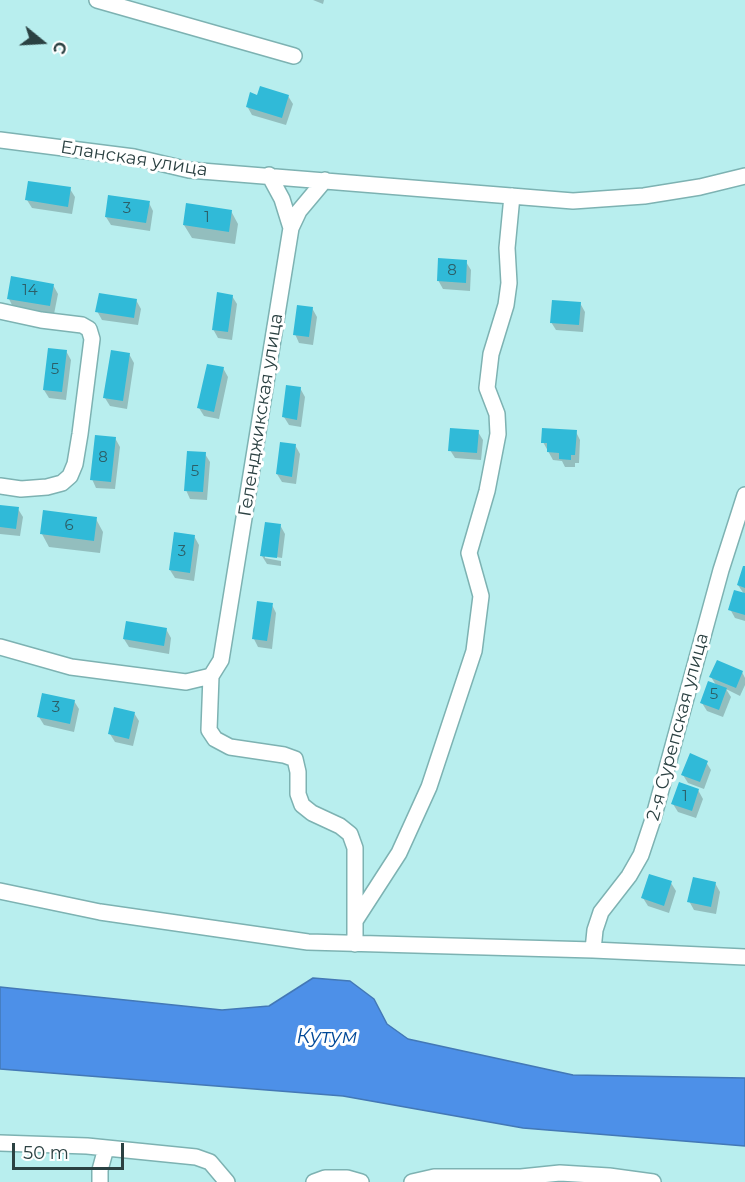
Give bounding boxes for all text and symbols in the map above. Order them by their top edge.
north arrow [12,12,72,72]
text: С [49,39,70,56]
street label: Еланская улица [59,137,209,181]
house number: 3 [123,200,131,218]
house number: 1 [204,209,210,227]
house number: 8 [447,262,457,280]
house number: 14 [22,282,38,300]
street label: Геленджикская улица [234,312,288,518]
house number: 5 [51,361,59,379]
house number: 8 [98,449,108,467]
house number: 5 [191,463,199,481]
house number: 6 [64,517,74,535]
house number: 3 [178,543,186,561]
street label: 2-я Сурепская улица [643,631,713,823]
house number: 5 [710,686,718,704]
house number: 3 [52,699,60,717]
house number: 1 [682,788,688,806]
water label: Кутум [296,1025,358,1049]
scale bar [15,1131,128,1169]
text: 50 m [23,1142,69,1164]

